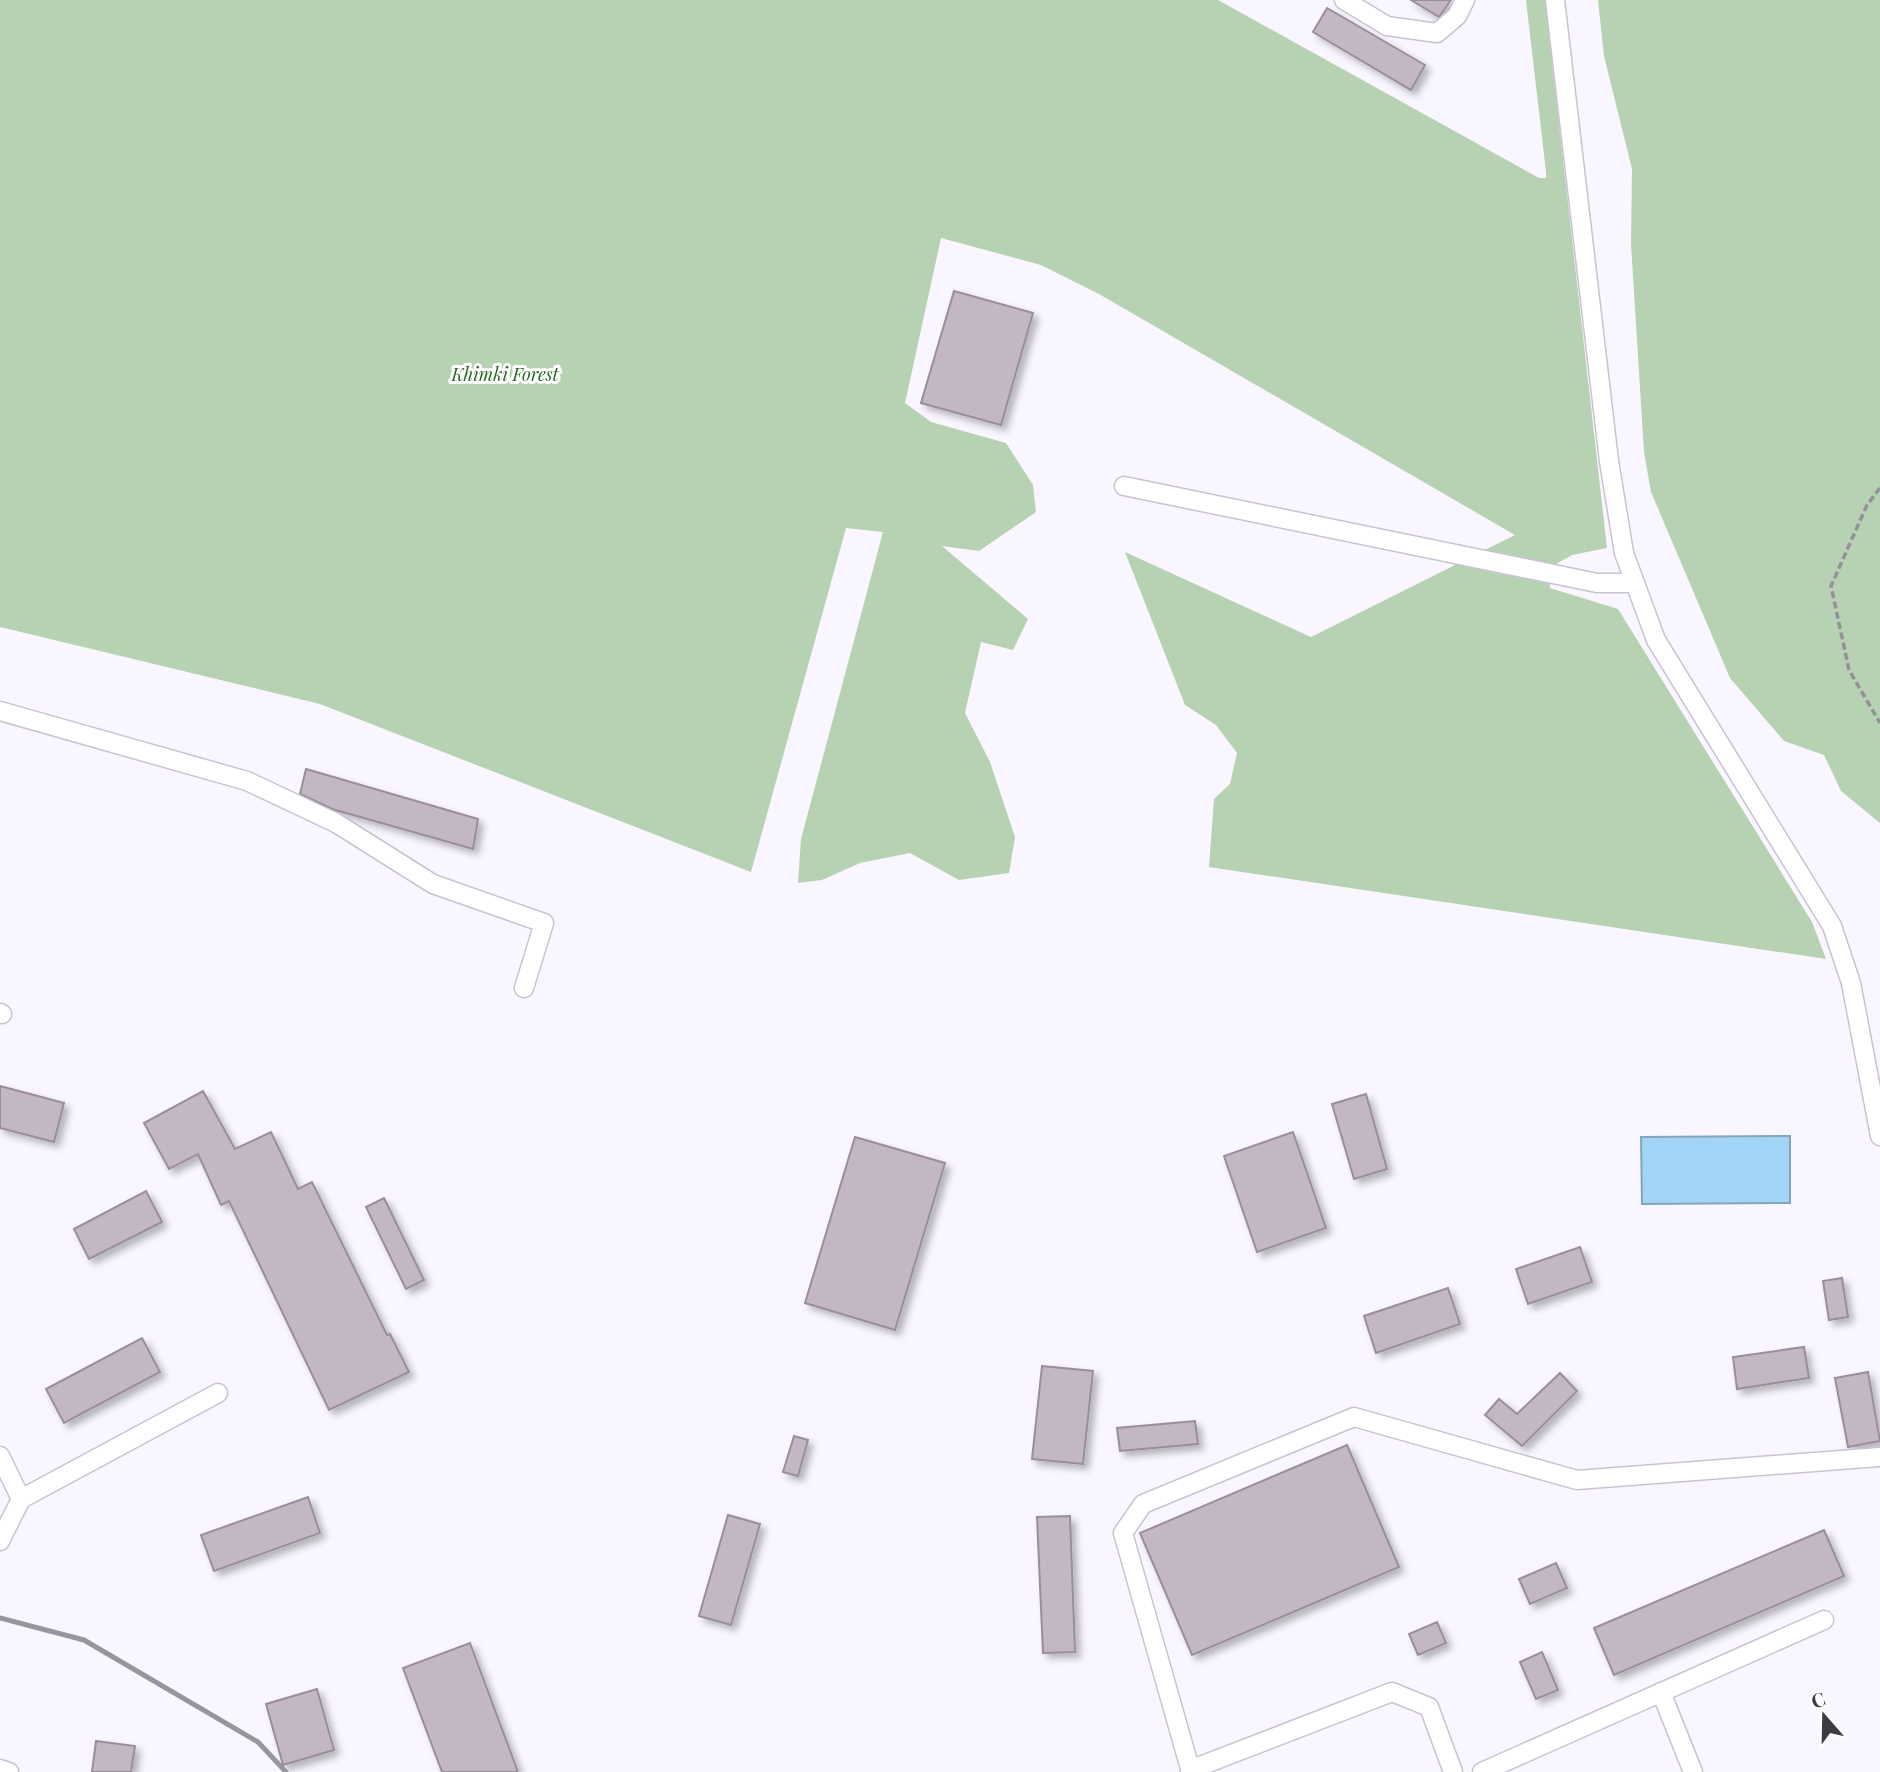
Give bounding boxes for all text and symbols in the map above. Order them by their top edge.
park label: Khimki Forest [450,362,560,386]
north arrow [1789,1681,1859,1751]
text: С [1807,1685,1829,1714]

